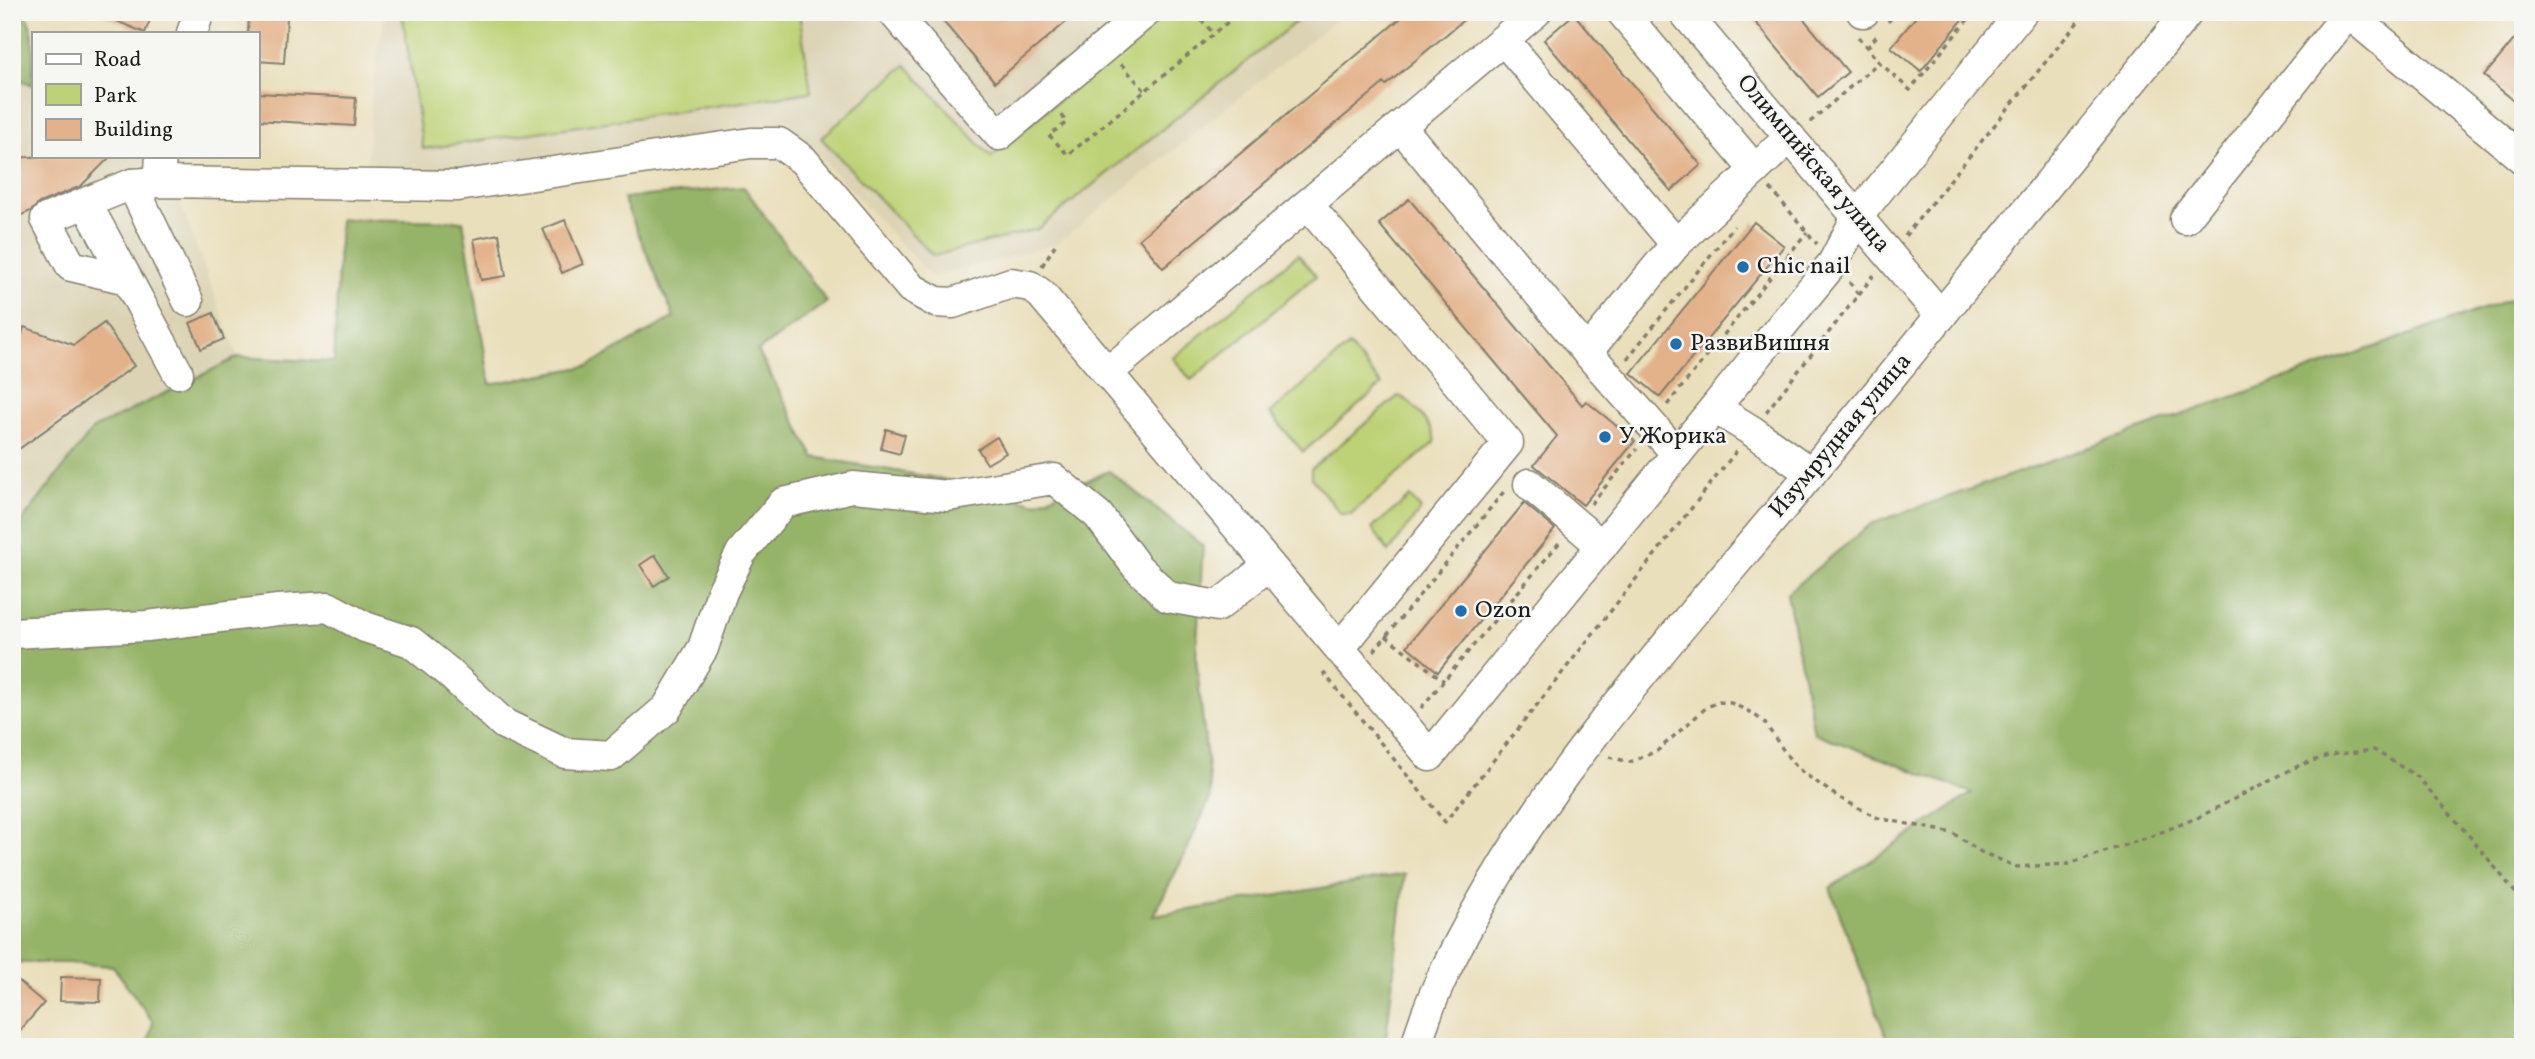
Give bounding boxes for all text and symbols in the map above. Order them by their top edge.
legend [32,32,259,158]
text: Road [94,46,141,75]
street label: Олимпийская улица [1728,67,1898,261]
text: Park [94,82,137,111]
text: Building [94,116,173,145]
place label: Chic nail [1757,250,1850,284]
marker: Chic nail [1735,259,1751,275]
place label: РазвиВишня [1690,327,1830,361]
marker: РазвиВишня [1668,336,1684,352]
street label: Изумрудная улица [1762,346,1920,526]
place label: У Жорика [1619,420,1727,454]
marker: У Жорика [1597,429,1613,445]
place label: Ozon [1475,594,1532,628]
marker: Ozon [1453,603,1469,619]

